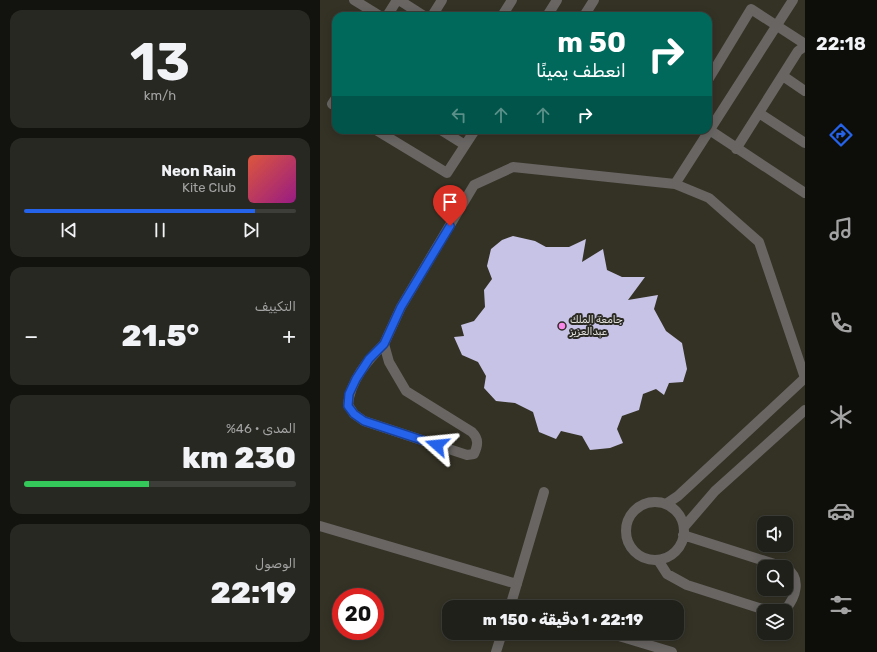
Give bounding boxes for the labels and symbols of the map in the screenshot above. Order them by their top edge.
pin [433,185,467,226]
place label: جامعة الملك عبدالعزيز [569,314,623,338]
marker: جامعة الملك عبدالعزيز [557,321,567,331]
position arrow [416,424,458,466]
speed limit sign: 20 [332,588,384,640]

